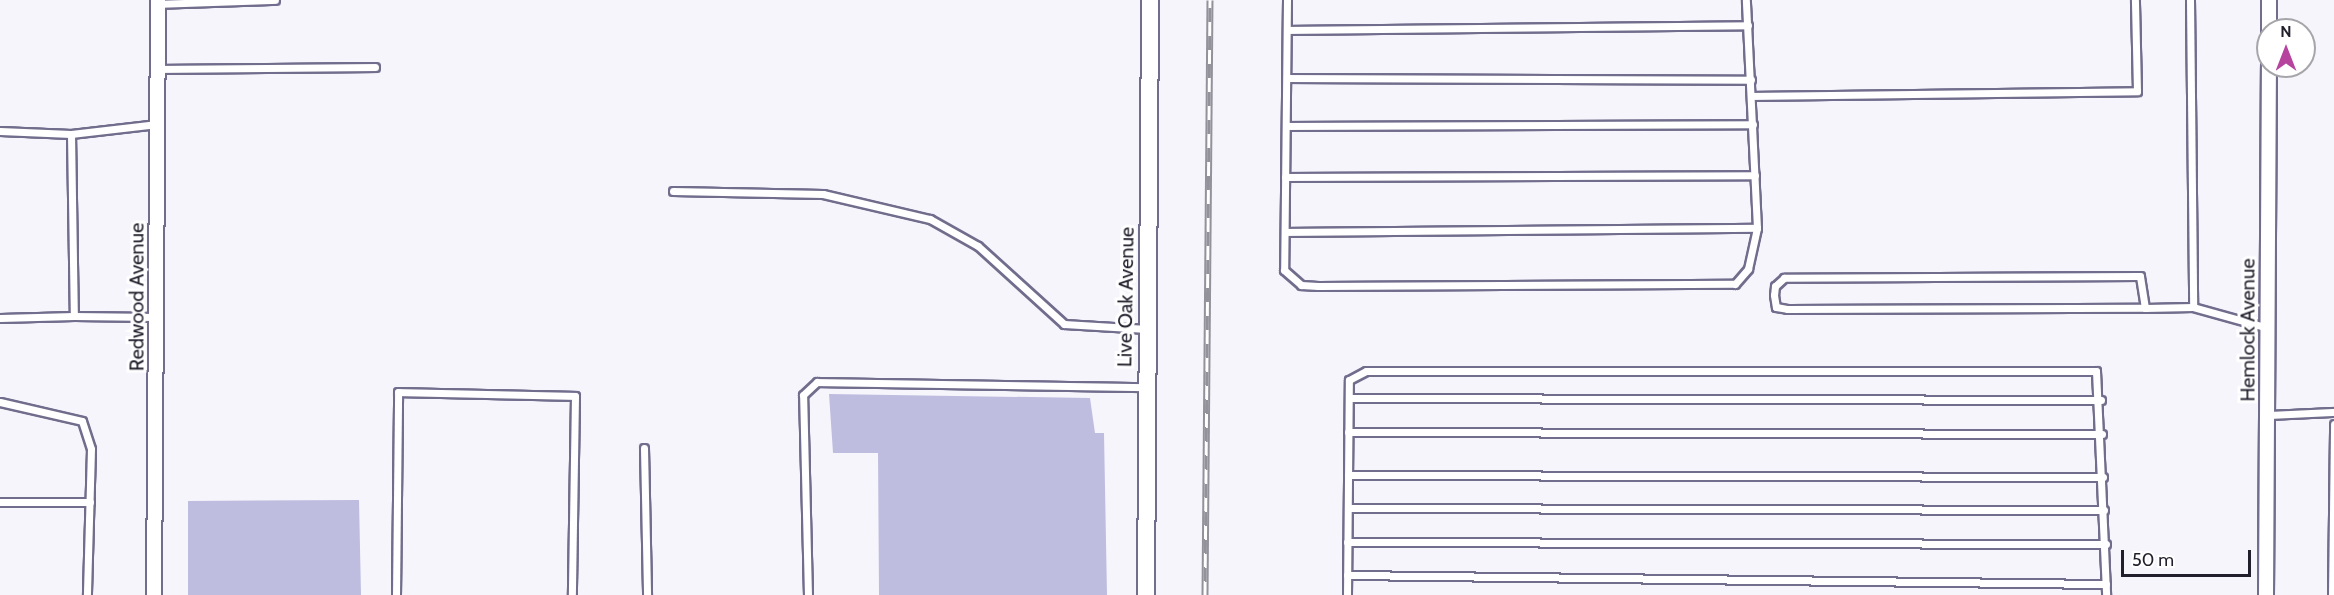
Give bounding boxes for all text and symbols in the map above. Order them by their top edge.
north arrow [2256,18,2316,78]
text: N [2280,22,2292,41]
street label: Redwood Avenue [125,223,149,371]
street label: Live Oak Avenue [1113,227,1139,367]
street label: Hemlock Avenue [2236,258,2260,402]
scale bar [2124,538,2254,576]
text: 50 m [2132,549,2174,571]

